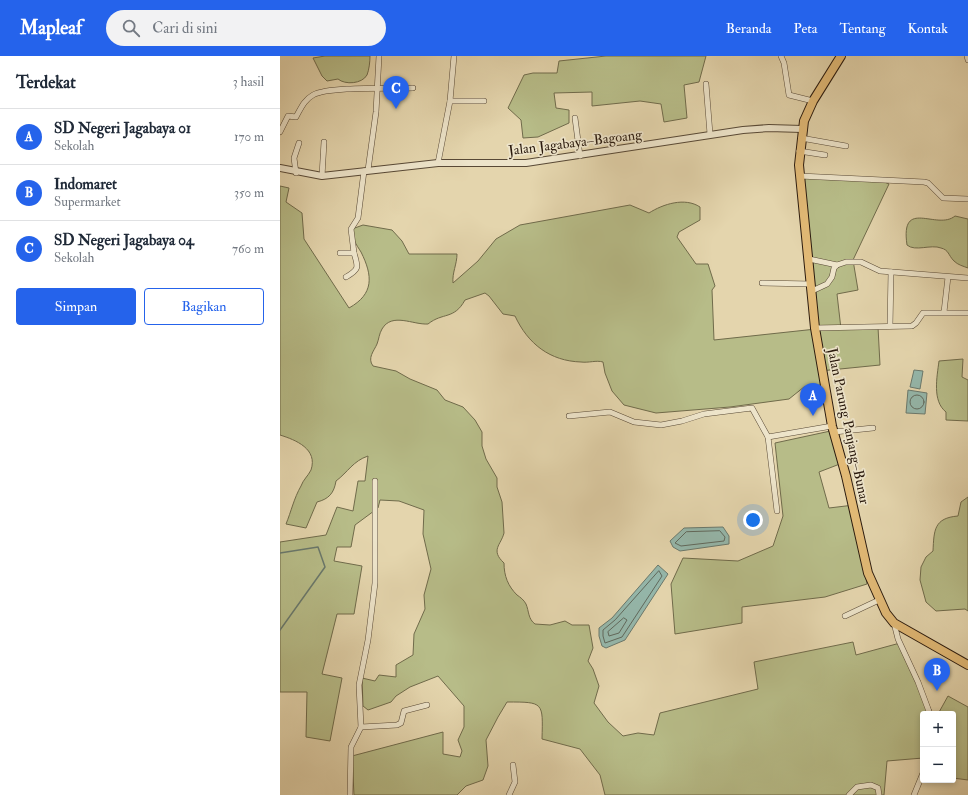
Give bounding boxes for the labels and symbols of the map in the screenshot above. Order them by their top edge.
pin: C [383,76,409,109]
street label: Jalan Jagabaya–Bagoang [506,126,644,160]
street label: Jalan Parung Panjang–Bunar [823,345,874,507]
pin: A [800,383,826,416]
your location [743,510,763,530]
pin: B [924,658,950,691]

